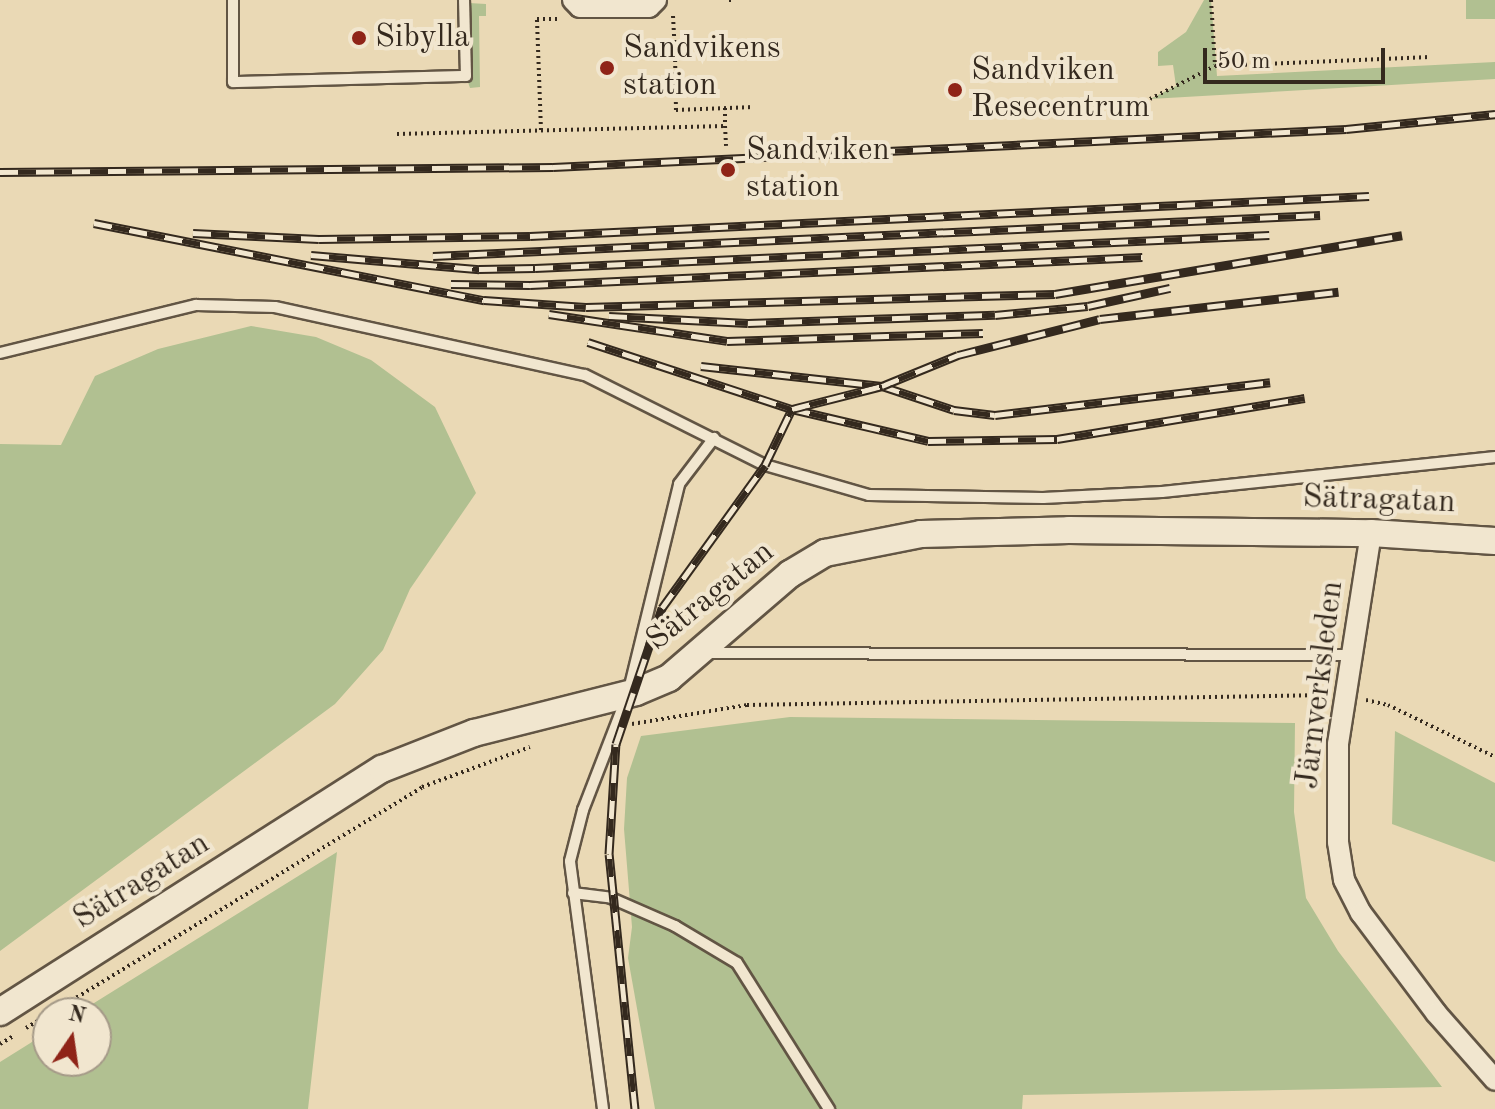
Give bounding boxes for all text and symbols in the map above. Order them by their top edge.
place label: Sibylla [375,19,470,57]
marker: Sibylla [350,29,368,47]
place label: Sandvikens station [623,31,781,106]
scale bar [1207,32,1389,82]
text: 50 m [1217,50,1271,74]
place label: Sandviken Resecentrum [971,53,1150,128]
marker: Sandvikens station [598,59,616,77]
marker: Sandviken Resecentrum [946,81,964,99]
place label: Sandviken station [746,133,890,208]
marker: Sandviken station [717,159,739,181]
street label: Sätragatan [1302,479,1456,523]
street label: Sätragatan [639,534,783,660]
street label: Järnverksleden [1289,579,1353,791]
street label: Sätragatan [67,825,217,939]
north arrow [32,997,112,1077]
text: N [66,1003,88,1028]

